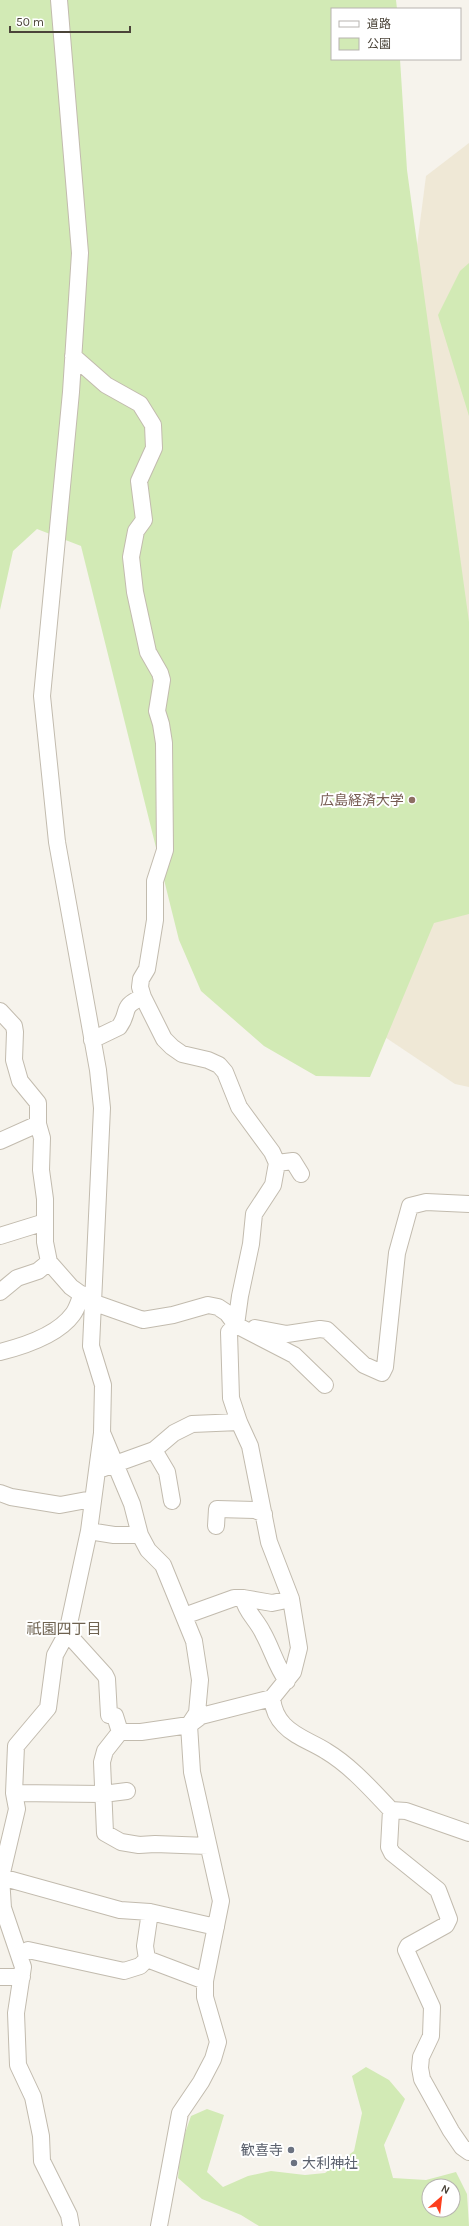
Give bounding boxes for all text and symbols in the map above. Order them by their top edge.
scale bar [10,8,130,34]
legend [331,8,461,60]
text: 50 m [16,15,44,29]
text: 道路 [367,17,391,31]
text: 公園 [367,37,391,51]
place label: 広島経済大学 [320,792,404,809]
marker: 広島経済大学 [407,795,417,805]
district label: 祇園四丁目 [26,1620,102,1638]
place label: 歓喜寺 [241,2142,283,2159]
marker: 歓喜寺 [286,2145,296,2155]
place label: 大利神社 [302,2155,358,2172]
marker: 大利神社 [289,2158,299,2168]
north arrow [421,2178,461,2218]
text: N [439,2182,452,2197]

